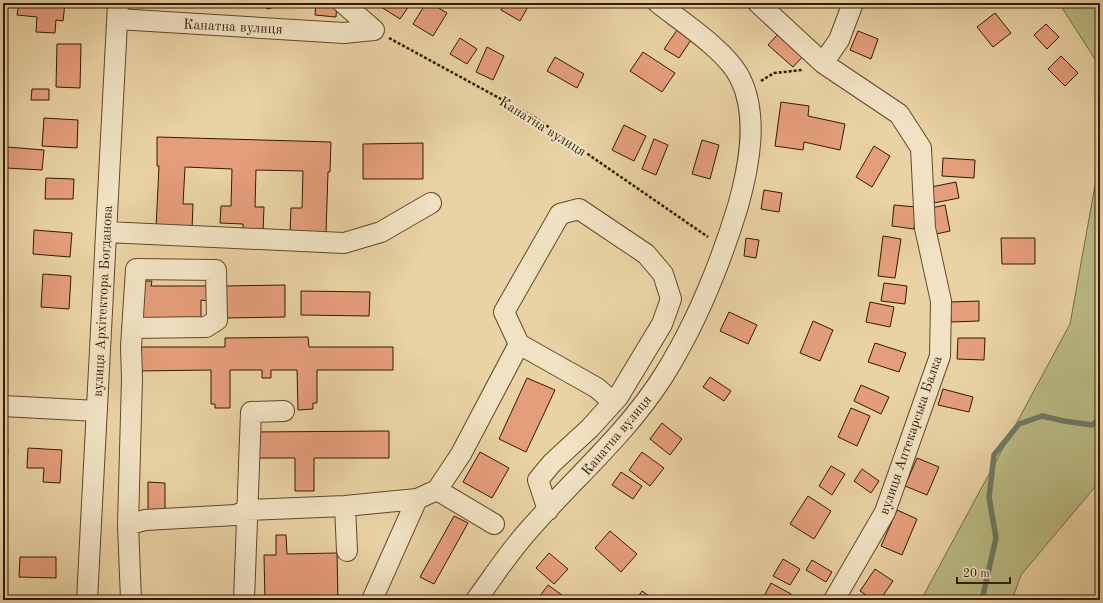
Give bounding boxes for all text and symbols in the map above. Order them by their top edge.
street label: Канатна вулиця [183,17,283,37]
street label: Канатна вулиця [496,94,588,159]
street label: вулиця Архітектора Богданова [91,205,115,397]
street label: вулиця Аптекарська Балка [877,354,945,517]
street label: Канатна вулиця [579,393,654,478]
scale bar [957,559,1010,585]
text: 20 m [963,568,990,580]

